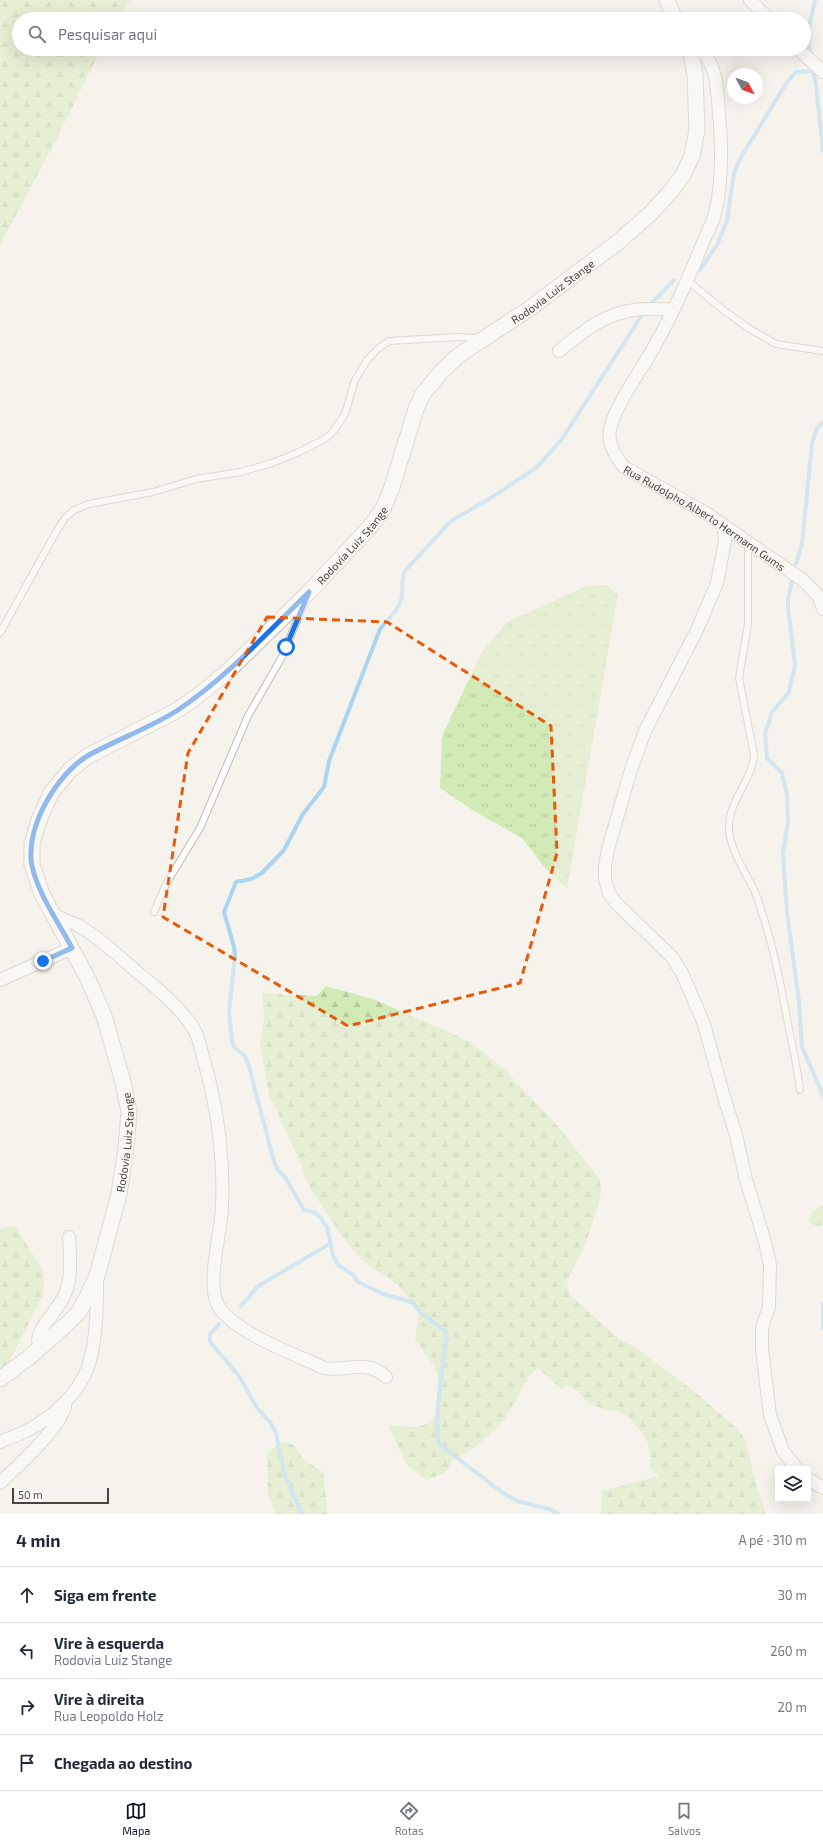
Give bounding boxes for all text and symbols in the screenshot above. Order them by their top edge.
search box [12,12,811,56]
icon: search [26,23,48,45]
text: Pesquisar aqui [58,25,157,43]
north arrow [727,68,763,104]
street label: Rodovia Luiz Stange [508,256,597,326]
street label: Rua Rudolpho Alberto Hermann Gums [622,462,789,573]
street label: Rodovia Luiz Stange [314,503,390,587]
route start [277,638,295,656]
route end [34,952,52,970]
street label: Rodovia Luiz Stange [113,1092,136,1193]
map controls [775,1466,811,1502]
button: layers [775,1466,811,1502]
scale bar [12,1486,109,1505]
text: 50 m [18,1488,43,1501]
text: 4 min [16,1530,60,1550]
text: A pé · 310 m [738,1532,807,1548]
icon: ahead [16,1584,38,1606]
text: Siga em frente [54,1586,156,1604]
text: 30 m [778,1587,807,1603]
text: Vire à esquerda [54,1634,164,1652]
icon: left [16,1640,38,1662]
text: 260 m [770,1643,807,1659]
text: Rodovia Luiz Stange [54,1652,172,1668]
text: Vire à direita [54,1690,144,1708]
icon: right [16,1696,38,1718]
text: 20 m [778,1699,807,1715]
text: Rua Leopoldo Holz [54,1708,164,1724]
icon: arrive [16,1752,38,1774]
text: Chegada ao destino [54,1754,192,1772]
tab: Mapa [122,1800,150,1837]
tab: Rotas [395,1800,424,1837]
tab: Salvos [668,1800,701,1837]

